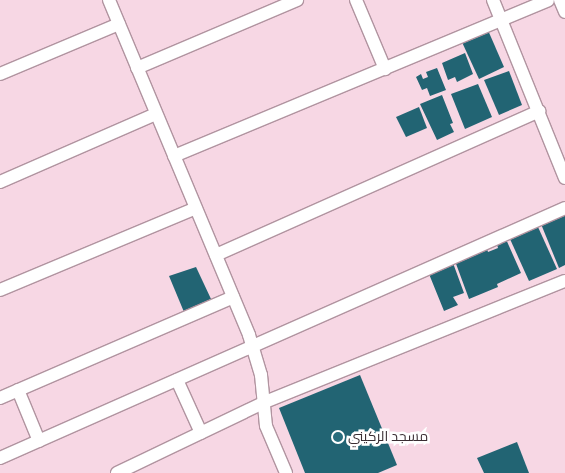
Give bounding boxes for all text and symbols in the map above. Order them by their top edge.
place label: مسجد الركيني [348,429,428,445]
marker: مسجد الركيني [332,431,344,443]

